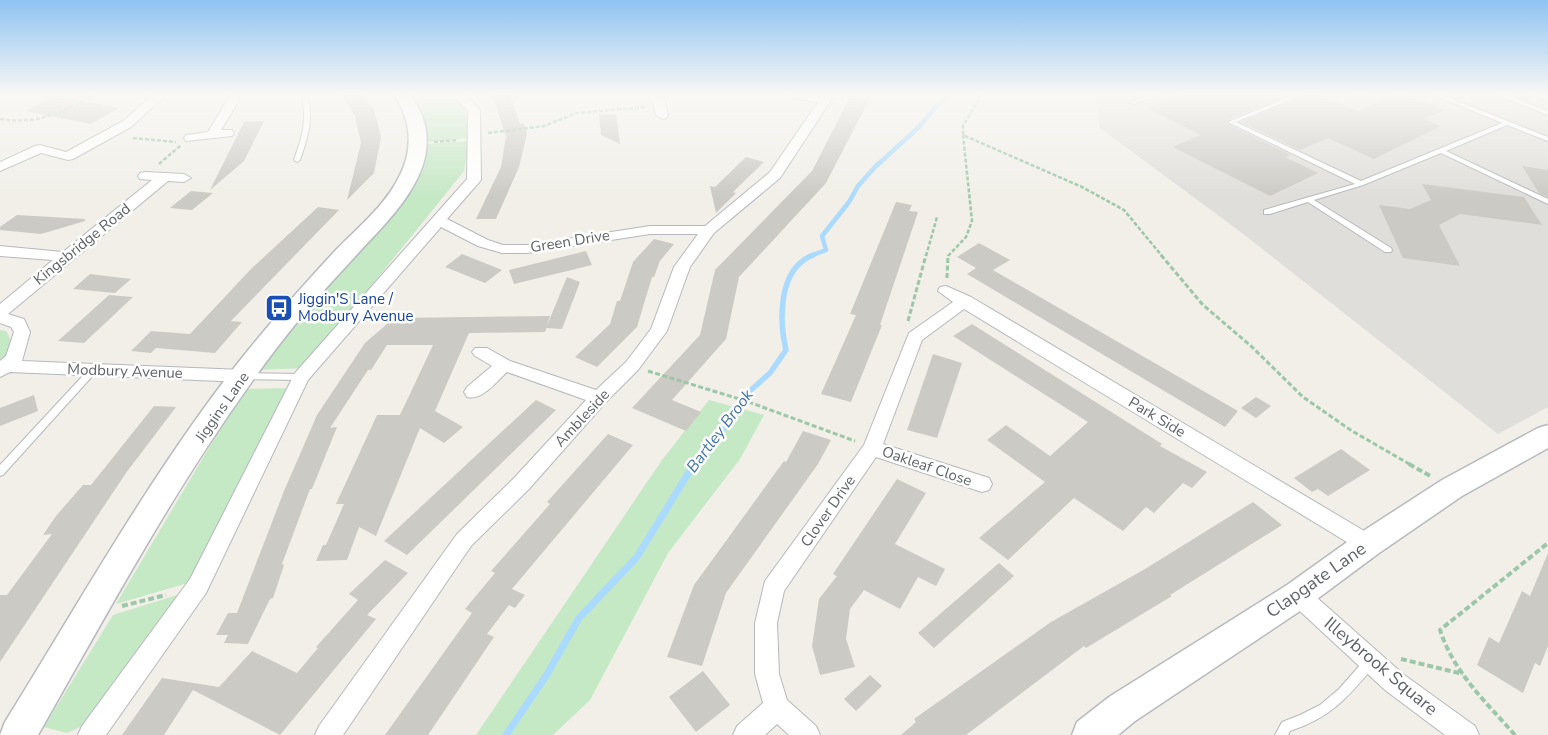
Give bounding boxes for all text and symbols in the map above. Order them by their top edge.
street label: Kingsbridge Road [29,199,135,289]
street label: Green Drive [529,225,611,257]
place label: Jiggin'S Lane / Modbury Avenue [297,289,414,326]
bus stop icon: Jiggin'S Lane / Modbury Avenue [264,293,294,323]
street label: Modbury Avenue [67,359,183,383]
street label: Jiggins Lane [190,368,254,447]
water label: Bartley Brook [682,384,759,477]
street label: Ambleside [550,385,614,451]
street label: Park Side [1125,392,1189,442]
street label: Oakleaf Close [879,441,975,491]
street label: Clover Drive [796,471,860,551]
street label: Clapgate Lane [1261,537,1371,623]
street label: Illeybrook Square [1319,611,1443,721]

